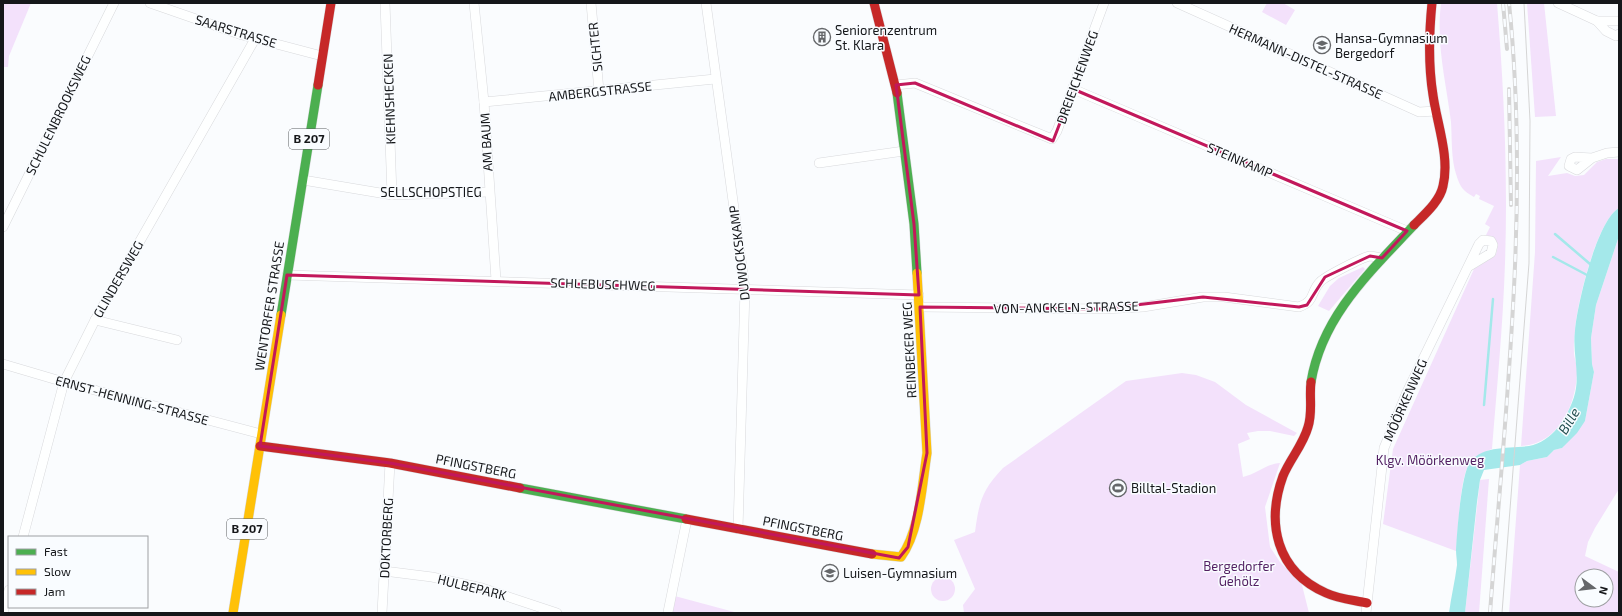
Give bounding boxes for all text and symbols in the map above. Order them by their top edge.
street label: SAARSTRASSE [193,11,279,51]
street label: HERMANN-DISTEL-STRASSE [1227,20,1385,102]
street label: SICHTER [584,21,606,73]
place label: Seniorenzentrum St. Klara [835,22,937,53]
building icon: Seniorenzentrum St. Klara [812,27,832,47]
street label: DREIEICHENWEG [1053,28,1101,126]
place label: Hansa-Gymnasium Bergedorf [1335,30,1448,61]
school or university icon: Hansa-Gymnasium Bergedorf [1312,35,1332,55]
street label: SCHULENBROOKSWEG [22,52,94,178]
street label: KIEHNSHECKEN [379,53,399,145]
street label: AMBERGSTRASSE [548,78,652,104]
street label: AM BAUM [476,112,496,172]
road number: B 207 [289,129,329,149]
street label: STEINKAMP [1205,139,1275,181]
street label: SELLSCHOPSTIEG [380,184,482,200]
street label: DUWOCKSKAMP [725,204,753,301]
street label: GLINDERSWEG [89,238,147,320]
street label: WENTORFER STRASSE [251,240,287,372]
street label: SCHLEBUSCHWEG [550,274,656,294]
street label: VON-ANCKELN-STRASSE [993,298,1139,316]
street label: REINBEKER WEG [898,301,920,399]
street label: MÖÖRKENWEG [1380,356,1430,444]
street label: ERNST-HENNING-STRASSE [54,372,210,428]
water label: Bille [1554,404,1583,437]
street label: PFINGSTBERG [434,450,518,482]
park label: Klgv. Möörkenweg [1376,452,1484,468]
sports icon: Billtal-Stadion [1108,478,1128,498]
place label: Billtal-Stadion [1131,480,1216,496]
street label: DOKTORBERG [376,497,396,579]
street label: PFINGSTBERG [761,512,845,544]
road number: B 207 [227,519,267,539]
legend [8,536,148,608]
text: Fast [44,544,68,558]
park label: Bergedorfer Gehölz [1203,558,1275,589]
school or university icon: Luisen-Gymnasium [820,563,840,583]
text: Slow [44,564,71,578]
place label: Luisen-Gymnasium [843,565,957,581]
north arrow [1574,568,1614,608]
street label: HULBEPARK [436,571,508,603]
text: Jam [44,584,65,598]
text: N [1597,585,1611,596]

